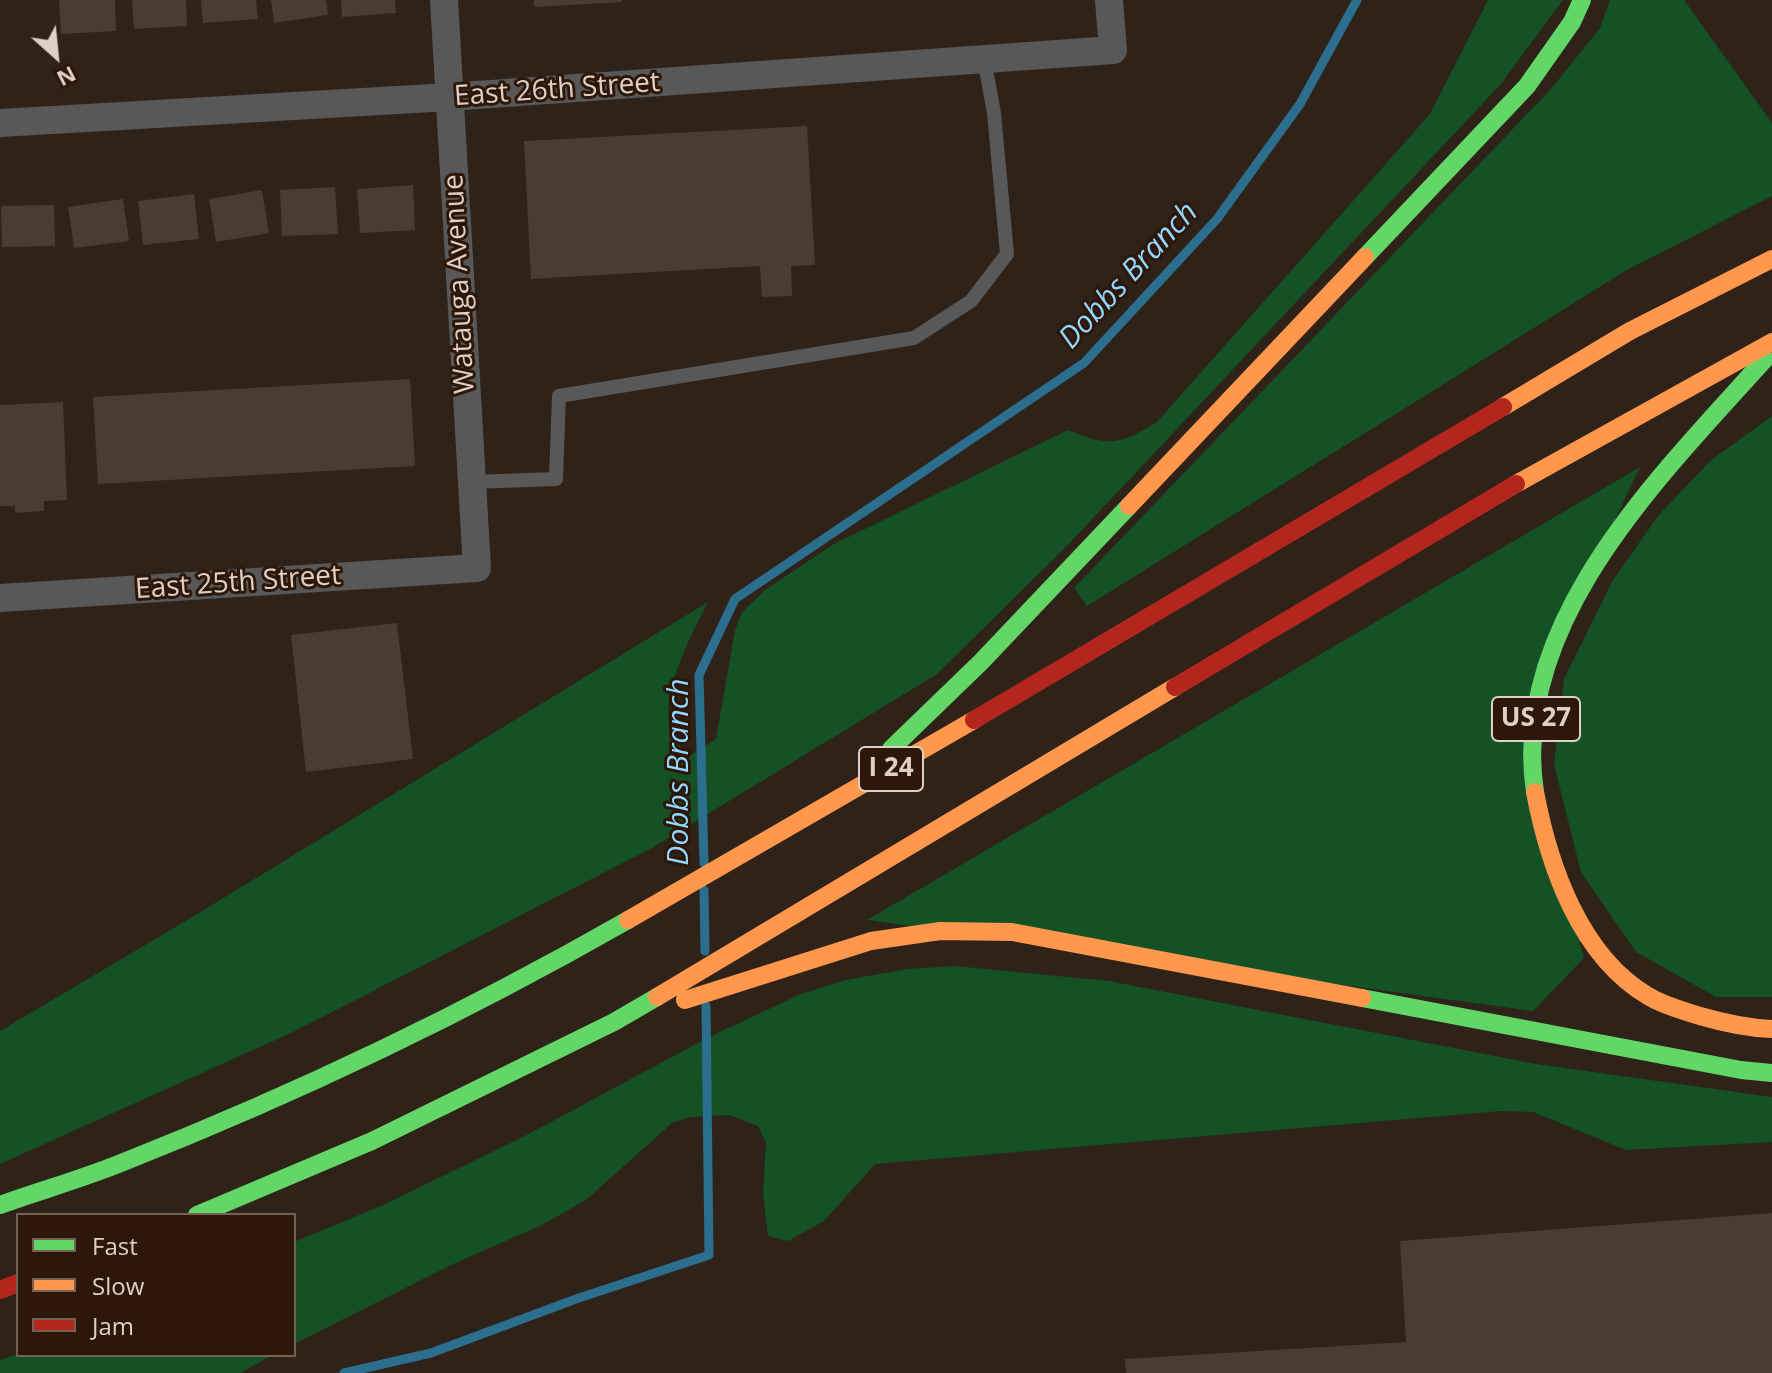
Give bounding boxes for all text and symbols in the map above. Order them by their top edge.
north arrow [16,16,96,96]
text: N [52,60,82,95]
street label: East 26th Street [453,66,661,114]
street label: Watauga Avenue [437,173,483,395]
water label: Dobbs Branch [1052,195,1206,357]
street label: East 25th Street [134,559,342,607]
water label: Dobbs Branch [661,678,697,866]
road number: US 27 [1492,697,1580,741]
road number: I 24 [859,747,923,791]
legend [16,1213,296,1357]
text: Fast [92,1229,138,1262]
text: Slow [92,1269,144,1302]
text: Jam [92,1309,134,1342]

